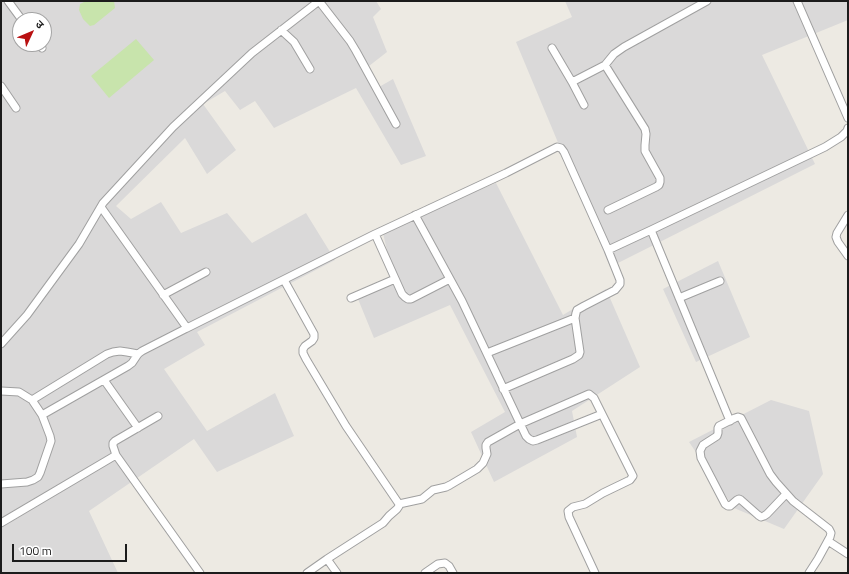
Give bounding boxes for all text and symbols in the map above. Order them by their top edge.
north arrow [12,12,52,52]
text: उ [32,16,48,32]
scale bar [14,536,129,562]
text: 100 m [19,541,52,560]

